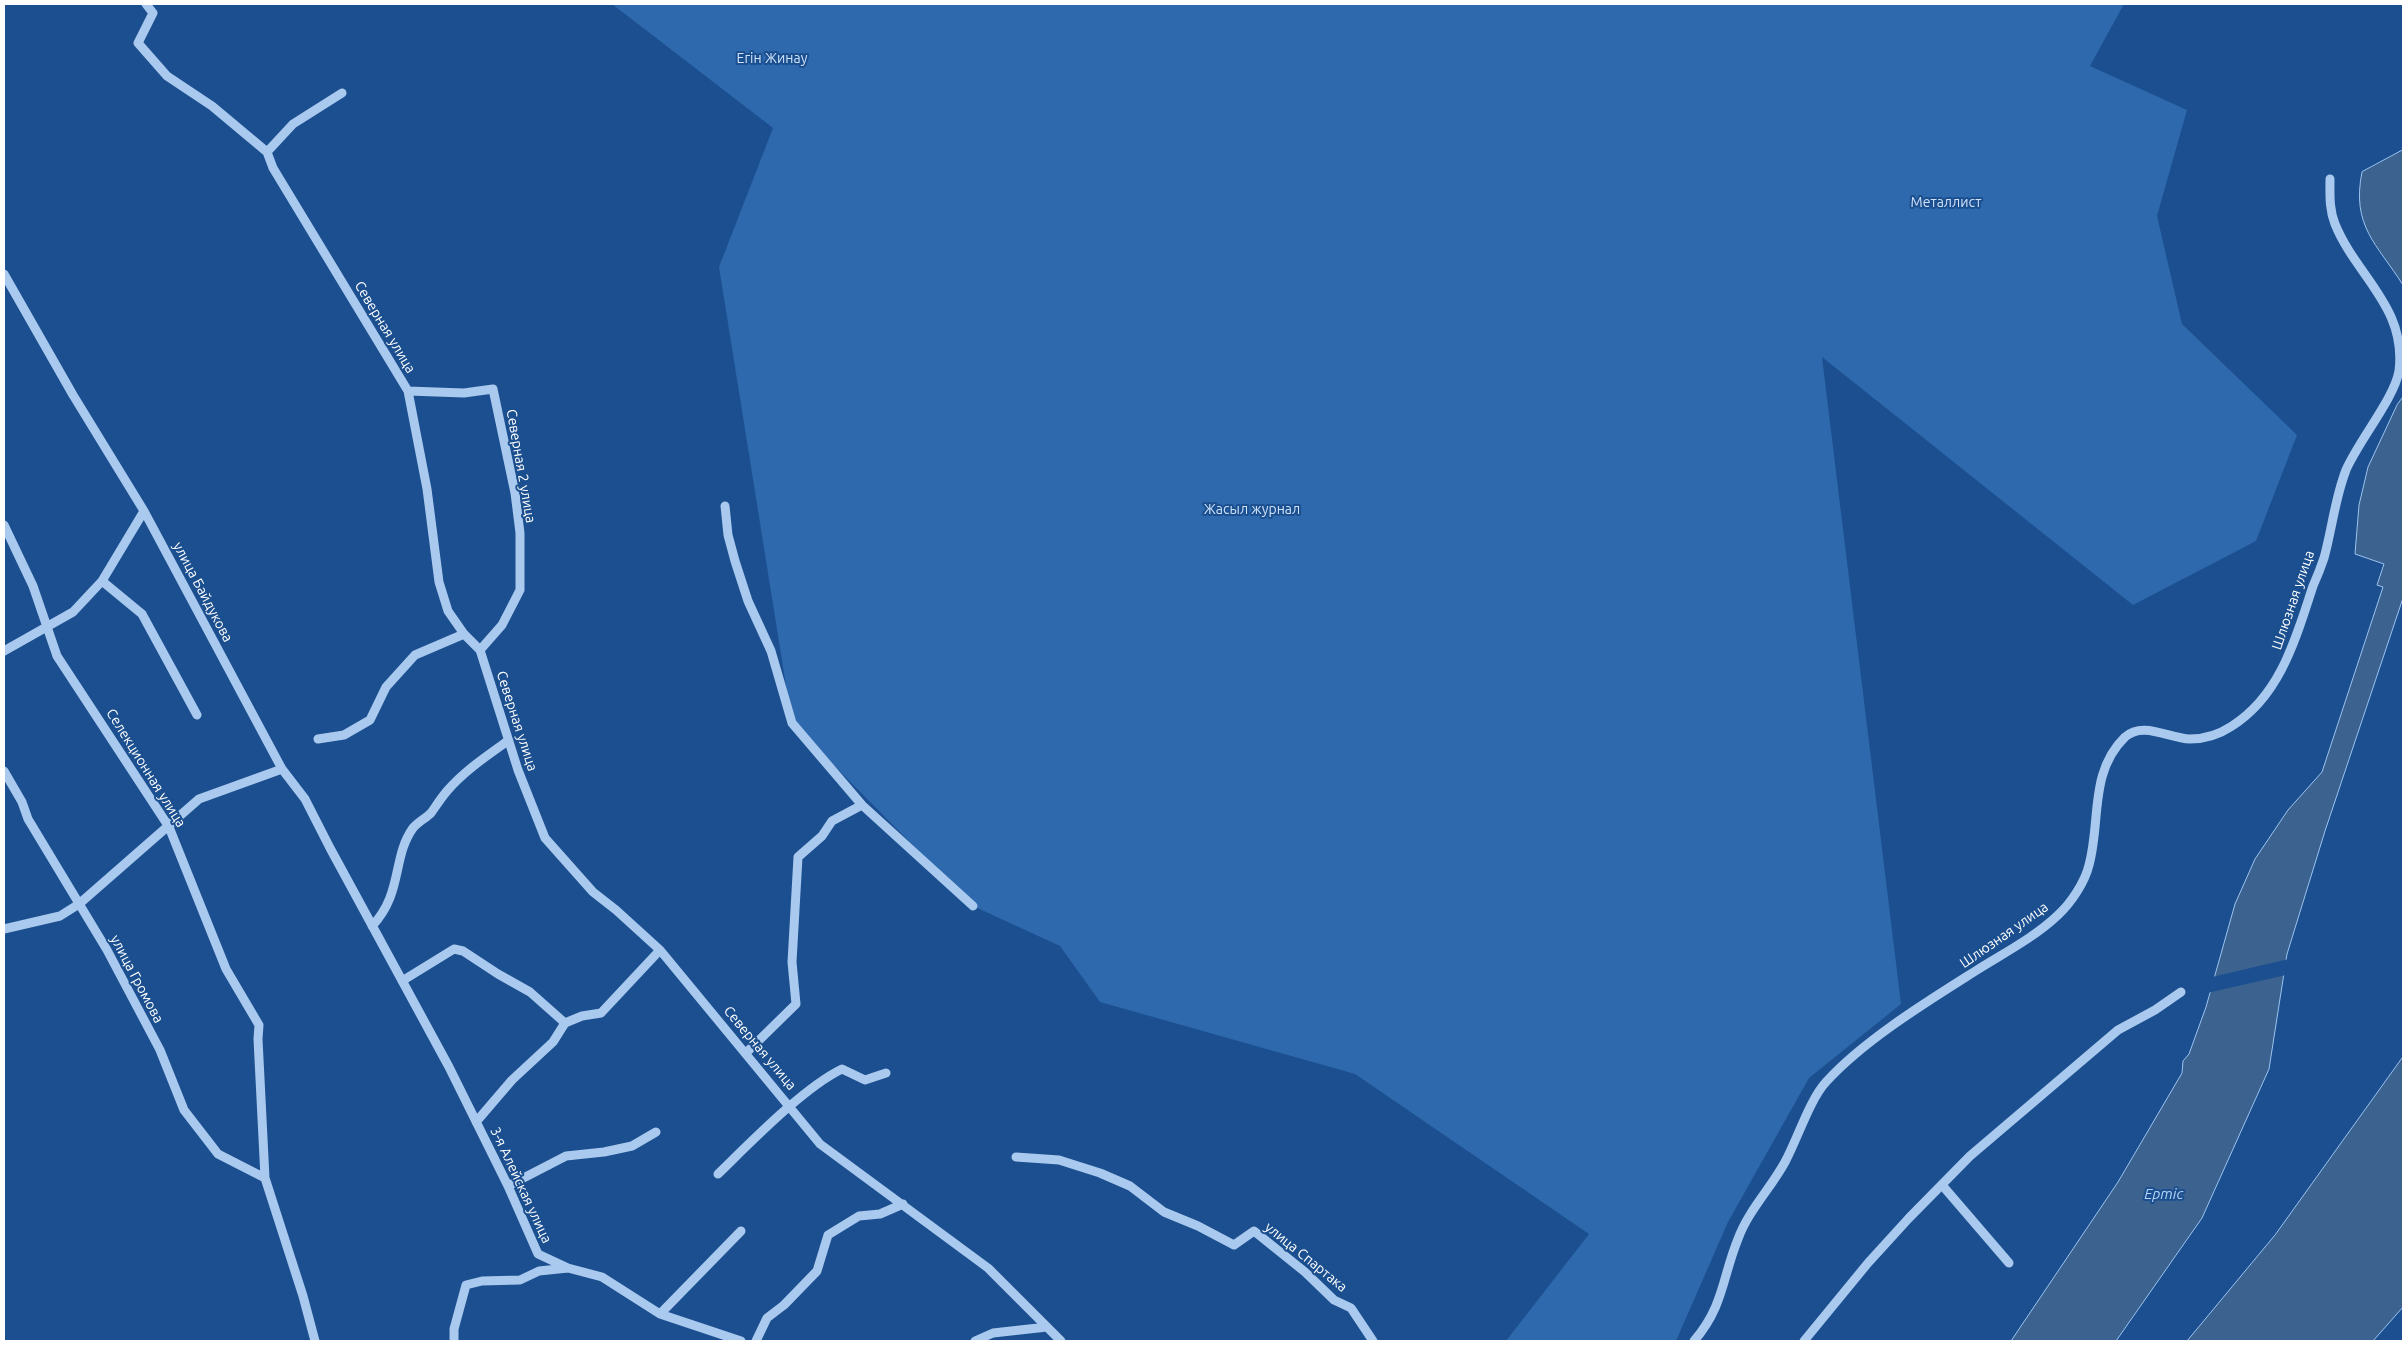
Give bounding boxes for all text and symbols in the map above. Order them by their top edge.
park label: Егін Жинау [737,50,807,66]
park label: Металлист [1911,194,1981,210]
street label: Северная улица [351,278,419,376]
street label: Северная 2 улица [503,408,539,524]
park label: Жасыл журнал [1204,501,1300,517]
street label: улица Байдукова [170,539,236,645]
street label: Шлюзная улица [2268,548,2318,652]
street label: Северная улица [493,669,541,773]
street label: Селекционная улица [103,706,189,830]
street label: Шлюзная улица [1957,898,2051,972]
street label: улица Громова [107,932,167,1026]
street label: Северная улица [720,1003,800,1093]
street label: 3-я Алейская улица [487,1124,555,1246]
water label: Ертіс [2144,1185,2184,1203]
street label: улица Спартака [1261,1219,1351,1295]

